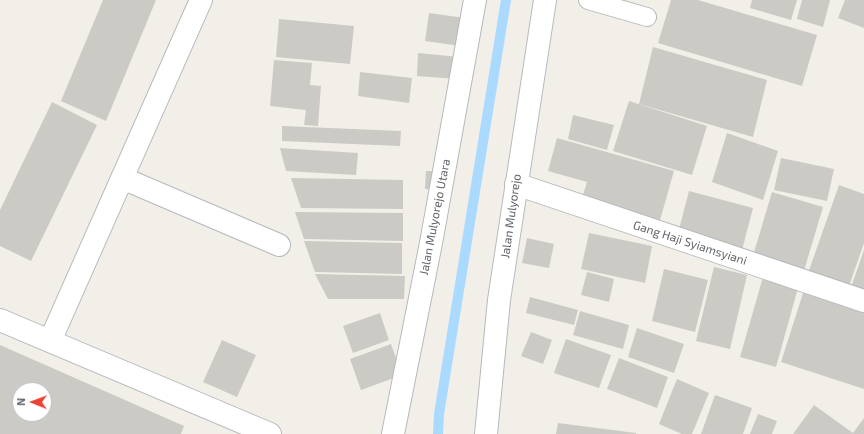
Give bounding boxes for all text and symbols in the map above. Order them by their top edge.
street label: Jalan Mulyorejo Utara [417,158,453,276]
street label: Jalan Mulyorejo [498,173,524,259]
street label: Gang Haji Syiamsyiani [631,218,749,268]
north arrow [12,382,52,422]
text: N [14,398,27,406]

